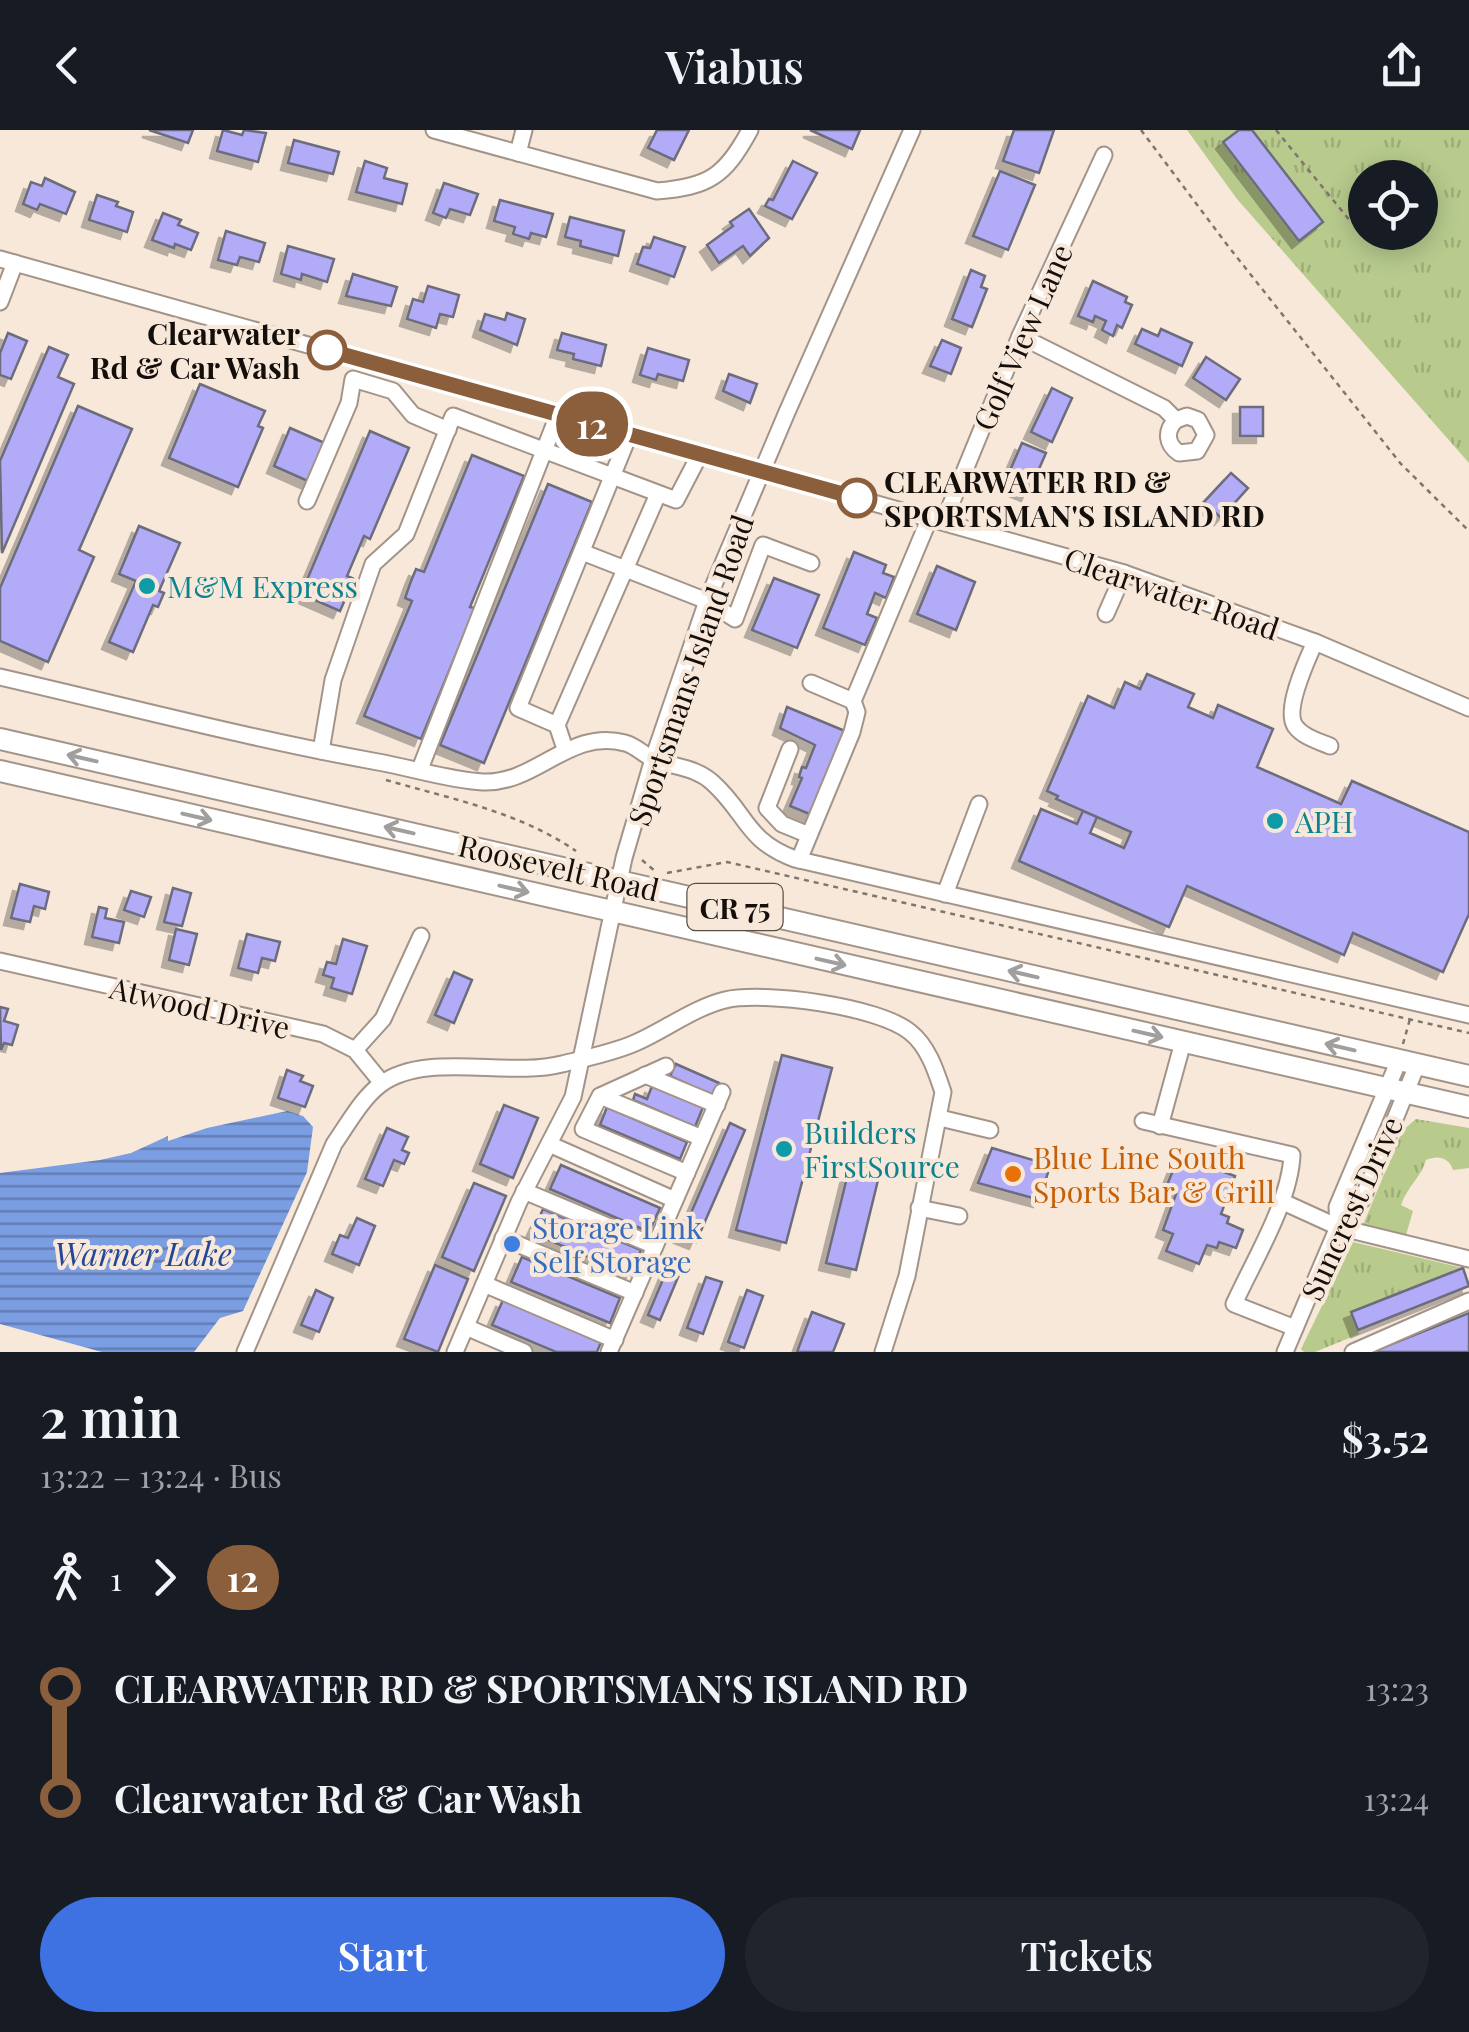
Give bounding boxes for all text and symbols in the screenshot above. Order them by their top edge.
text: Viabus [665,35,804,95]
icon: back [40,38,95,93]
icon: share [1374,38,1429,93]
map controls [1348,160,1438,250]
button: locate [1348,160,1438,250]
street label: Golf View Lane [963,238,1081,436]
place label: Clearwater Rd & Car Wash [90,313,300,387]
marker: Clearwater Rd & Car Wash [308,331,346,369]
line badge: 12 [547,392,637,456]
text: 12 [576,401,608,448]
place label: CLEARWATER RD & SPORTSMAN'S ISLAND RD [884,461,1265,535]
marker: CLEARWATER RD & SPORTSMAN'S ISLAND RD [838,479,876,517]
street label: Sportsmans Island Road [618,509,762,831]
street label: Clearwater Road [1059,538,1285,648]
place label: M&M Express [167,566,358,606]
marker: M&M Express [136,575,158,597]
one-way arrow [67,748,99,766]
place label: APH [1294,801,1354,841]
one-way arrow [180,808,212,827]
marker: APH [1264,810,1286,832]
one-way arrow [384,820,416,838]
street label: Roosevelt Road [455,824,663,910]
one-way arrow [497,881,529,899]
road number: CR 75 [688,884,782,930]
one-way arrow [814,954,846,972]
one-way arrow [1008,964,1040,982]
street label: Atwood Drive [105,967,294,1047]
one-way arrow [1131,1026,1163,1044]
one-way arrow [1325,1037,1357,1055]
street label: Suncrest Drive [1291,1110,1411,1306]
place label: Builders FirstSource [804,1112,960,1186]
place label: Blue Line South Sports Bar & Grill [1033,1137,1275,1211]
marker: Builders FirstSource [773,1138,795,1160]
marker: Blue Line South Sports Bar & Grill [1002,1163,1024,1185]
place label: Storage Link Self Storage [532,1207,703,1281]
water label: Warner Lake [54,1231,232,1274]
marker: Storage Link Self Storage [501,1233,523,1255]
text: 2 min [40,1378,181,1452]
text: $3.52 [1342,1412,1429,1463]
text: 13:22 – 13:24 · Bus [40,1453,282,1496]
icon: walk [40,1550,95,1605]
icon: forward [137,1550,192,1605]
text: 12 [227,1554,259,1601]
text: 1 [110,1556,122,1599]
text: CLEARWATER RD & SPORTSMAN'S ISLAND RD [114,1662,968,1713]
text: 13:23 [1365,1666,1429,1709]
text: Clearwater Rd & Car Wash [114,1772,582,1823]
text: 13:24 [1364,1776,1429,1819]
button: Start [40,1897,725,2012]
button: Tickets [745,1897,1429,2012]

